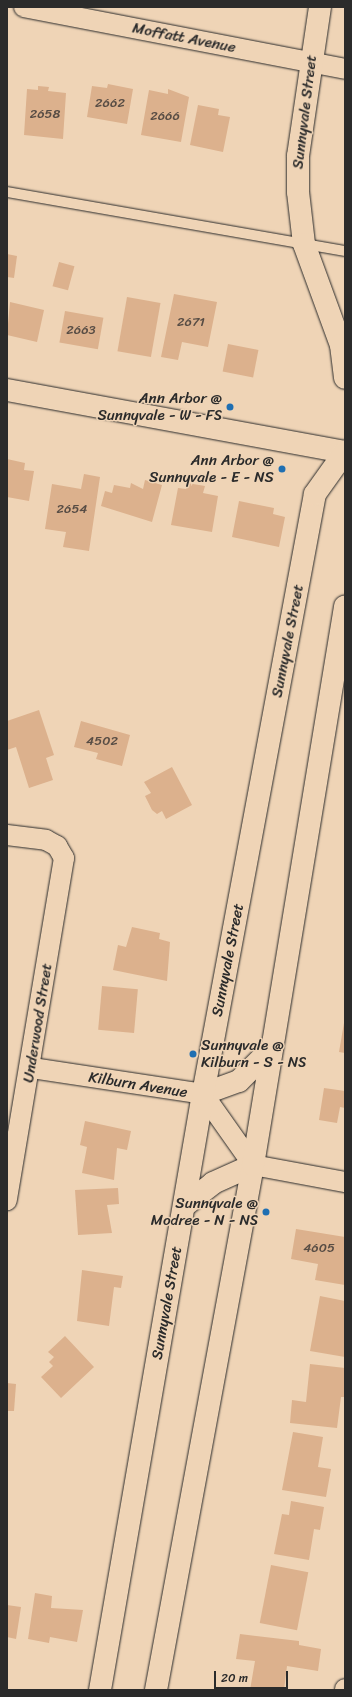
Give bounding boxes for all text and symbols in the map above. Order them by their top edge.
street label: Moffatt Avenue [131,19,237,57]
street label: Sunnyvale Street [289,54,321,170]
house number: 2662 [95,95,125,111]
house number: 2658 [30,106,60,122]
house number: 2666 [150,108,180,124]
house number: 2671 [177,314,205,330]
house number: 2663 [66,322,96,338]
place label: Ann Arbor @ Sunnyvale - W - FS [97,389,222,424]
marker: Ann Arbor @ Sunnyvale - W - FS [225,402,235,412]
place label: Ann Arbor @ Sunnyvale - E - NS [149,451,274,486]
marker: Ann Arbor @ Sunnyvale - E - NS [277,464,287,474]
house number: 2654 [57,501,87,517]
street label: Sunnyvale Street [268,583,308,699]
house number: 4502 [86,733,118,749]
street label: Sunnyvale Street [208,902,248,1018]
street label: Underwood Street [20,962,56,1084]
place label: Sunnyvale @ Kilburn - S - NS [201,1036,308,1071]
marker: Sunnyvale @ Kilburn - S - NS [188,1049,198,1059]
street label: Kilburn Avenue [87,1068,189,1102]
place label: Sunnyvale @ Modree - N - NS [149,1194,258,1229]
marker: Sunnyvale @ Modree - N - NS [261,1207,271,1217]
house number: 4605 [303,1240,335,1256]
street label: Sunnyvale Street [148,1245,186,1361]
scale bar [216,1663,290,1689]
text: 20 m [221,1667,248,1689]

